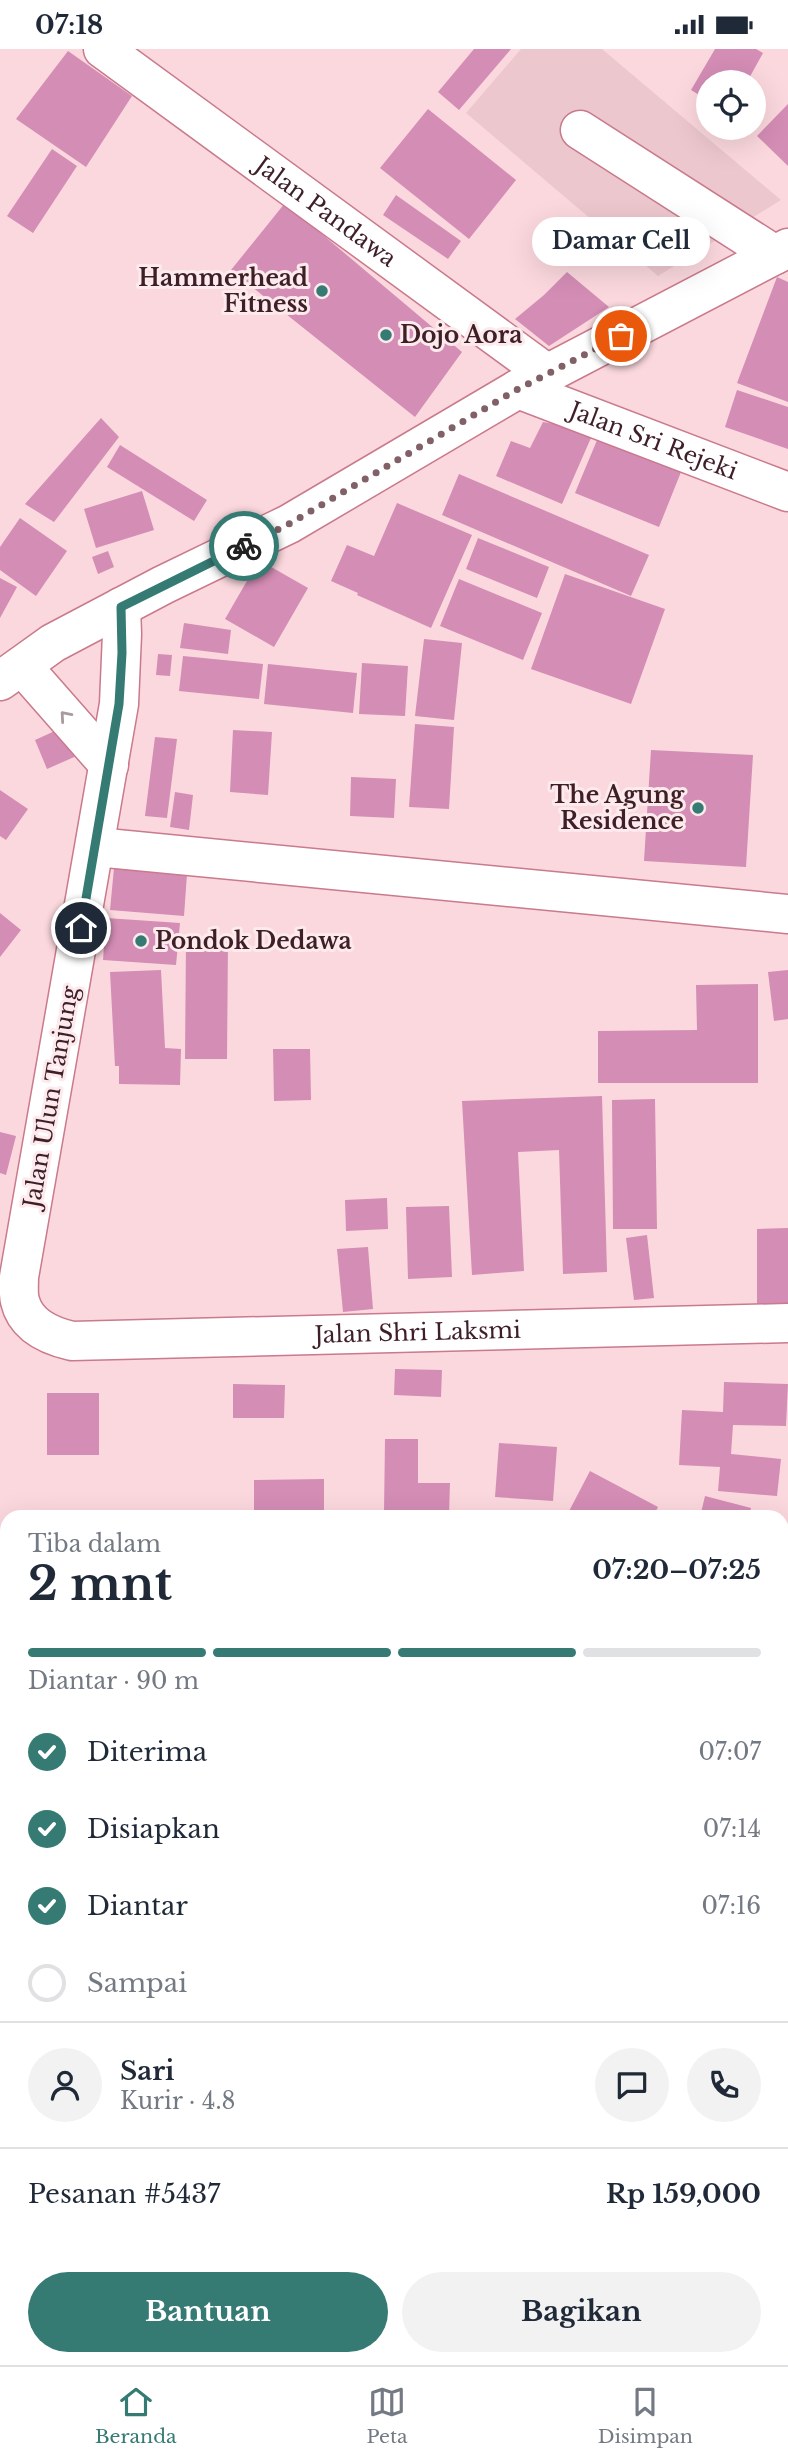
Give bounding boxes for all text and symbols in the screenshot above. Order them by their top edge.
text: 07:18 [35,9,103,41]
map controls [696,70,766,140]
button: locate [696,70,766,140]
street label: Jalan Pandawa [247,149,402,273]
callout: Damar Cell [532,217,710,266]
text: Damar Cell [552,227,690,255]
place label: Hammerhead Fitness [138,264,308,318]
marker: Hammerhead Fitness [314,283,330,299]
pin [591,306,651,366]
icon: bag [602,317,640,355]
place label: Dojo Aora [400,321,522,349]
marker: Dojo Aora [378,327,394,343]
street label: Jalan Sri Rejeki [563,395,741,485]
courier [209,511,279,581]
icon: bike [225,527,263,565]
one-way arrow [61,711,73,724]
place label: The Agung Residence [550,781,685,835]
marker: The Agung Residence [690,800,706,816]
pin [51,898,111,958]
icon: home [62,909,100,947]
place label: Pondok Dedawa [155,927,352,955]
marker: Pondok Dedawa [133,933,149,949]
street label: Jalan Ulun Tanjung [17,984,84,1213]
street label: Jalan Shri Laksmi [311,1316,521,1349]
text: Tiba dalam [28,1530,161,1558]
text: 07:20–07:25 [592,1554,761,1586]
text: 2 mnt [28,1555,172,1612]
text: Diantar · 90 m [28,1667,199,1695]
icon: check [28,1733,66,1771]
text: Diterima [87,1736,207,1768]
text: 07:07 [699,1738,761,1766]
icon: check [28,1810,66,1848]
text: Disiapkan [87,1813,220,1845]
text: 07:14 [703,1815,761,1843]
icon: check [28,1887,66,1925]
text: Diantar [87,1890,188,1922]
text: 07:16 [701,1892,761,1920]
text: Sampai [87,1967,187,1999]
button: person [28,2048,102,2122]
button: chat [595,2048,669,2122]
button: phone [687,2048,761,2122]
text: Sari [120,2055,175,2087]
text: Kurir · 4.8 [120,2087,236,2115]
text: Pesanan #5437 [28,2178,220,2210]
text: Rp 159,000 [606,2178,761,2210]
button: Bantuan [28,2272,388,2352]
button: Bagikan [402,2272,761,2352]
tab: Beranda [95,2383,177,2448]
tab: Peta [367,2383,408,2448]
tab: Disimpan [598,2383,693,2448]

